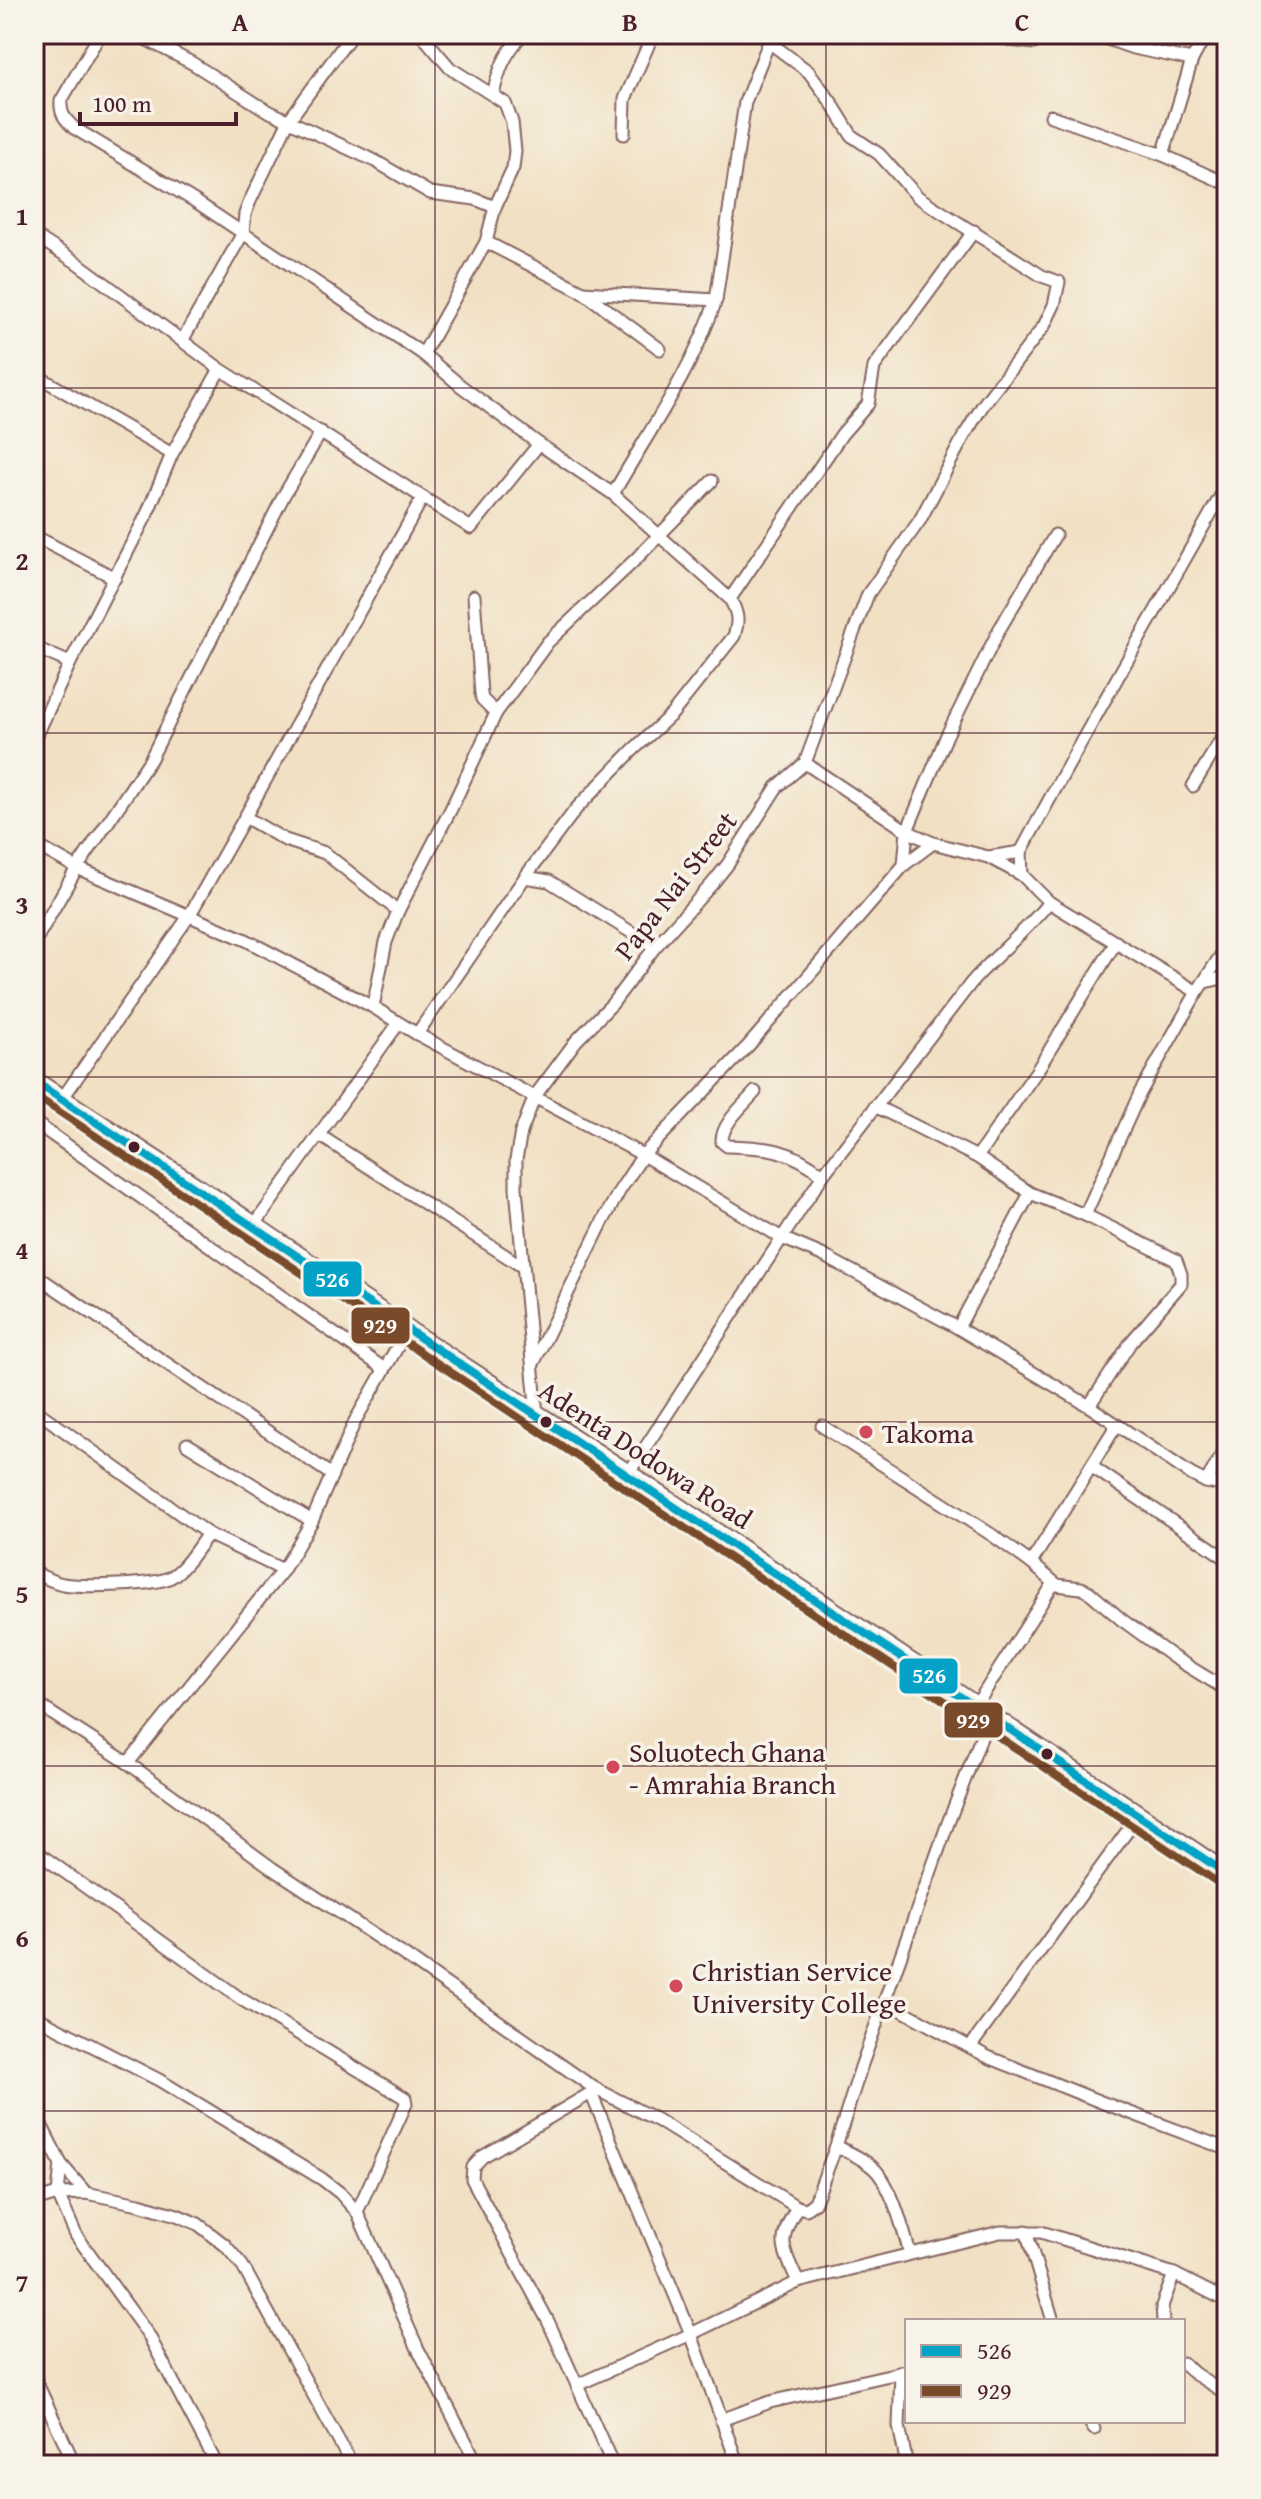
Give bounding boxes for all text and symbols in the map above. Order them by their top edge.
text: A [232,2,249,41]
text: B [622,2,638,41]
text: C [1015,2,1029,41]
scale bar [80,76,236,126]
text: 100 m [92,86,152,121]
text: 1 [15,196,29,235]
text: 2 [15,541,29,580]
street label: Papa Nai Street [604,802,746,968]
text: 3 [15,885,29,924]
unlabelled marker [126,1139,142,1155]
text: 4 [15,1230,29,1269]
line badge: 526 [302,1260,363,1298]
text: 526 [315,1263,349,1295]
line badge: 929 [350,1306,411,1345]
text: 929 [363,1309,397,1341]
street label: Adenta Dodowa Road [531,1369,761,1539]
place label: Takoma [882,1412,975,1453]
unlabelled marker [538,1414,554,1430]
marker: Takoma [857,1423,875,1441]
text: 5 [15,1574,29,1613]
line badge: 526 [898,1657,959,1695]
text: 526 [912,1659,946,1691]
line badge: 929 [943,1701,1004,1739]
text: 929 [956,1704,990,1736]
place label: Soluotech Ghana - Amrahia Branch [629,1731,836,1804]
unlabelled marker [1039,1746,1055,1762]
marker: Soluotech Ghana - Amrahia Branch [604,1758,622,1776]
text: 6 [15,1918,29,1957]
place label: Christian Service University College [692,1950,906,2023]
marker: Christian Service University College [667,1977,685,1995]
text: 7 [15,2263,29,2302]
legend [905,2319,1185,2423]
text: 526 [977,2333,1012,2368]
text: 929 [977,2373,1012,2408]

